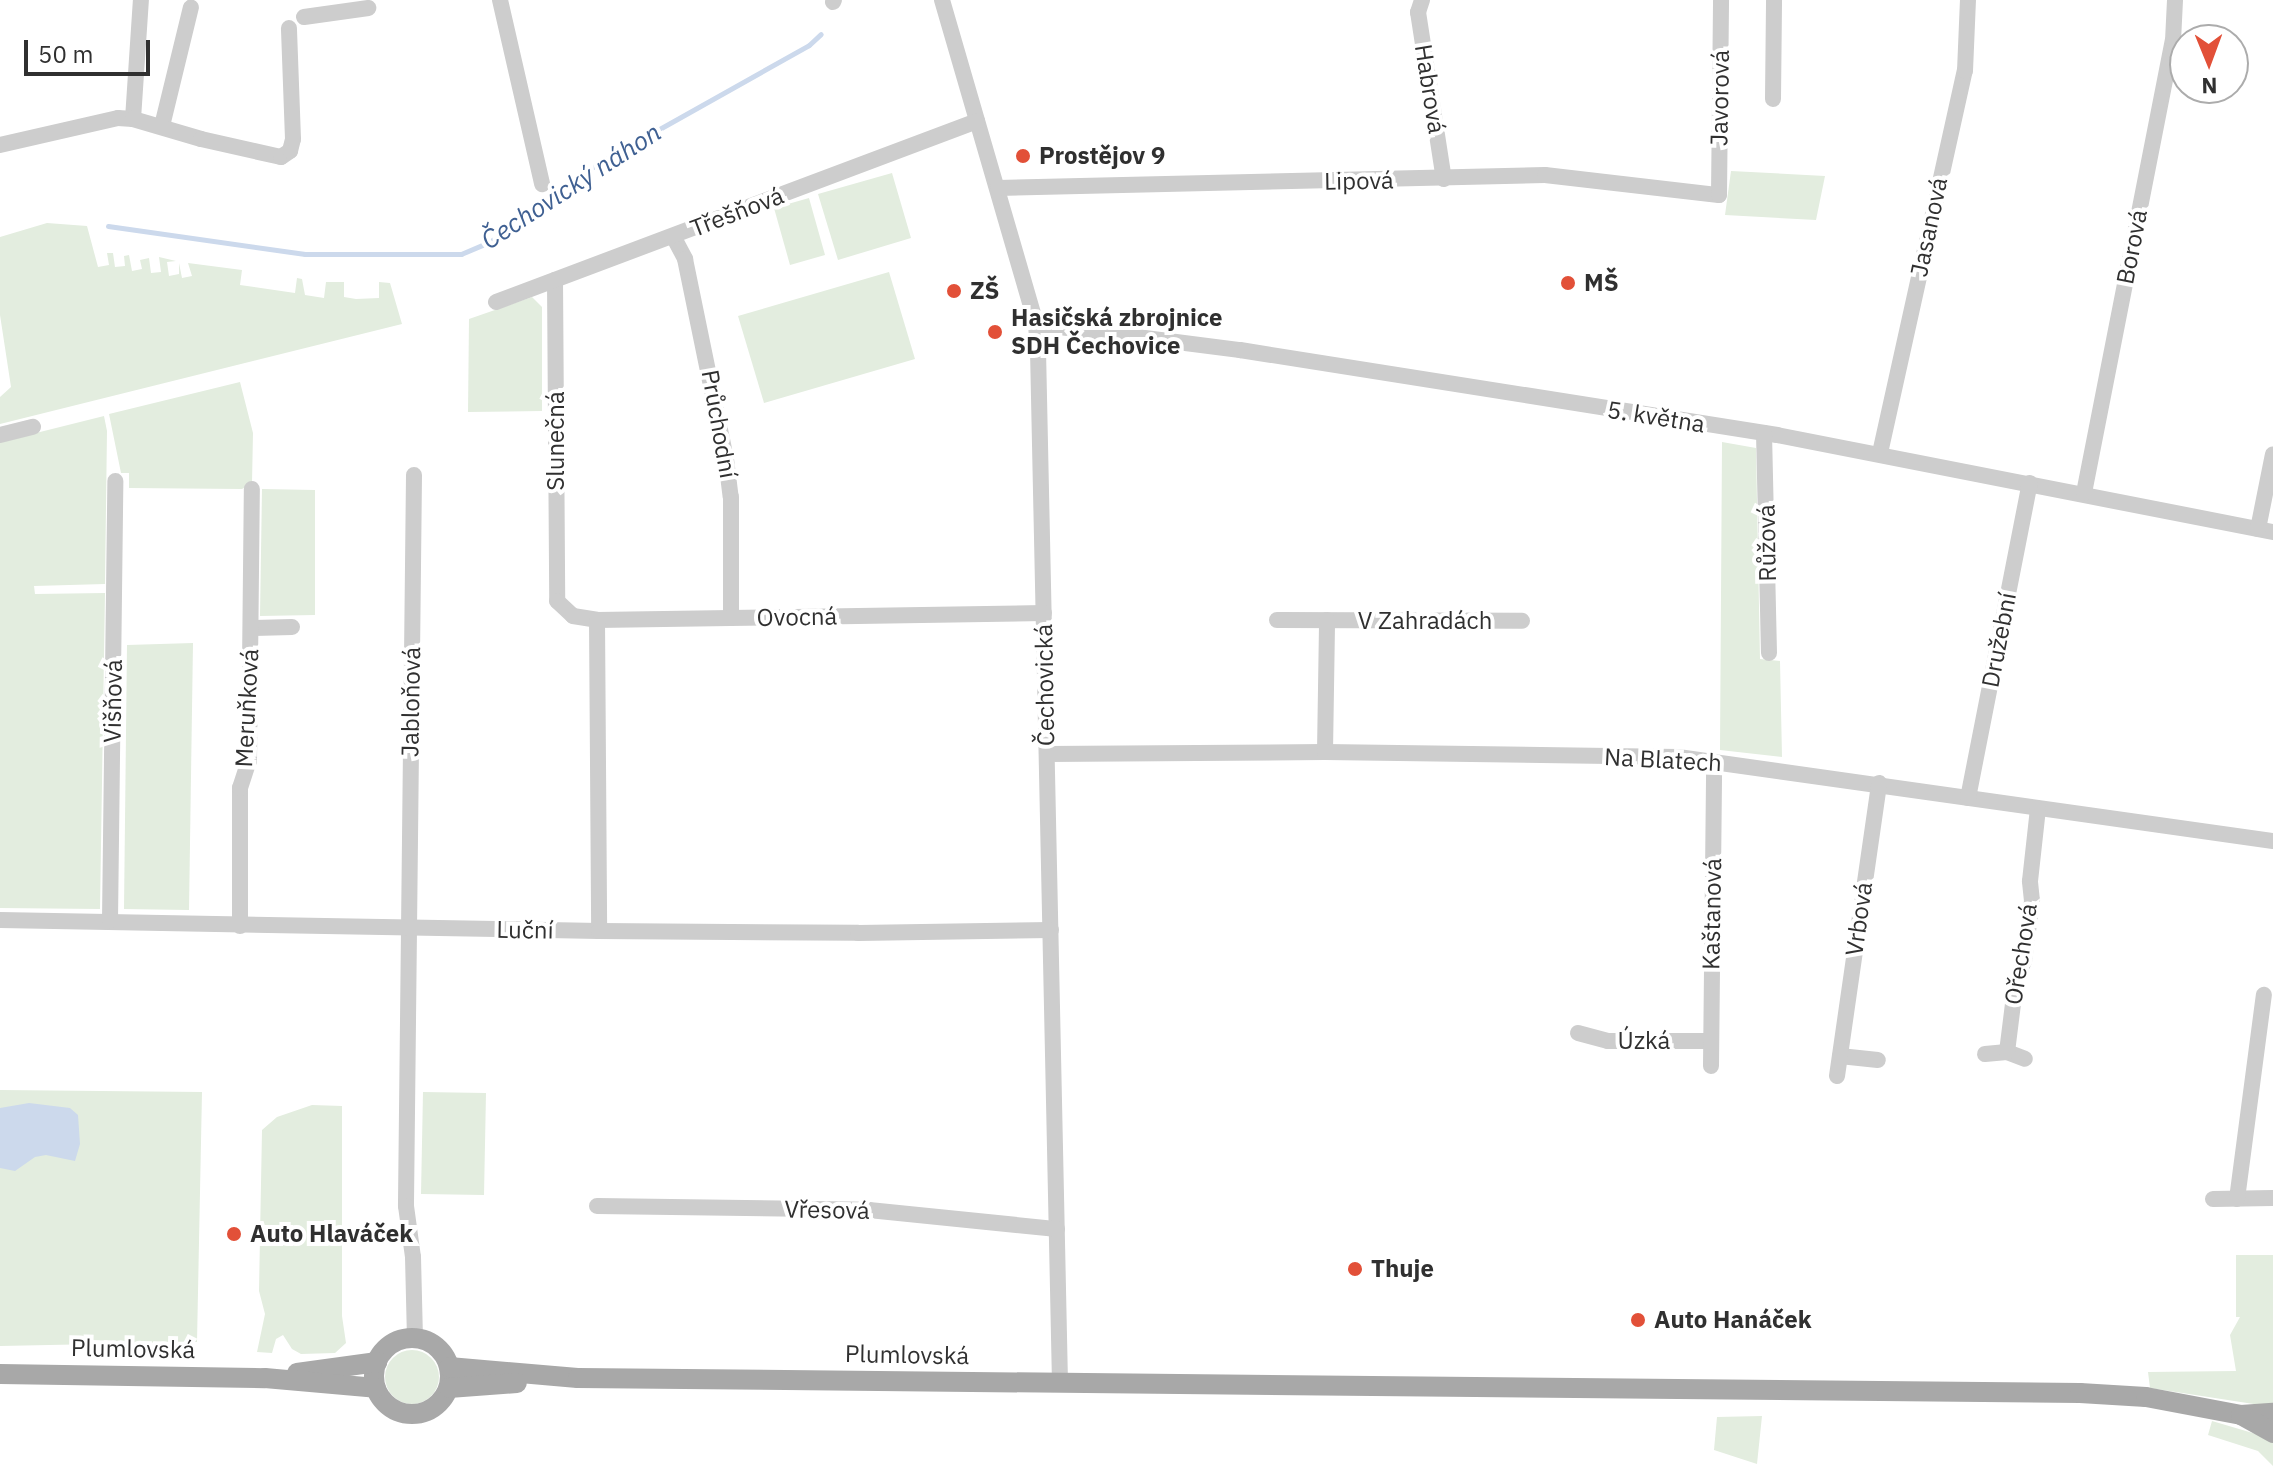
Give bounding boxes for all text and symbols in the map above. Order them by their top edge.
scale bar [28,24,154,74]
north arrow [2169,24,2249,104]
text: 50 m [38,38,93,70]
street label: Habrová [1409,42,1451,136]
street label: Javorová [1705,50,1735,146]
text: N [2201,72,2218,101]
water label: Čechovický náhon [475,116,667,256]
place label: Prostějov 9 [1039,142,1165,170]
marker: Prostějov 9 [1014,147,1032,165]
street label: Lipová [1324,166,1394,196]
street label: Jasanová [1904,175,1954,279]
street label: Třešňová [686,181,788,243]
street label: Borová [2111,207,2153,287]
place label: MŠ [1584,269,1619,297]
marker: MŠ [1559,274,1577,292]
place label: ZŠ [970,277,1000,305]
marker: ZŠ [945,282,963,300]
place label: Hasičská zbrojnice SDH Čechovice [1011,304,1223,360]
marker: Hasičská zbrojnice SDH Čechovice [986,323,1004,341]
street label: Průchodní [695,368,743,480]
street label: Slunečná [542,391,570,491]
street label: 5. května [1605,395,1707,439]
street label: Růžová [1752,504,1782,582]
street label: Družební [1976,590,2022,690]
street label: Ovocná [756,602,838,632]
street label: V Zahradách [1358,607,1492,635]
street label: Čechovická [1030,624,1060,746]
street label: Jabloňová [396,647,426,757]
street label: Meruňková [230,648,264,768]
street label: Višňová [98,659,128,743]
street label: Na Blatech [1603,743,1723,777]
street label: Kaštanová [1697,858,1727,970]
street label: Vrbová [1840,880,1878,958]
street label: Ořechová [1999,901,2043,1007]
street label: Luční [496,915,554,945]
street label: Úzká [1618,1027,1670,1055]
street label: Vřesová [784,1195,870,1225]
place label: Auto Hlaváček [250,1220,413,1248]
marker: Auto Hlaváček [225,1225,243,1243]
place label: Thuje [1371,1255,1434,1283]
marker: Thuje [1346,1260,1364,1278]
place label: Auto Hanáček [1654,1306,1812,1334]
marker: Auto Hanáček [1629,1311,1647,1329]
street label: Plumlovská [71,1334,195,1364]
street label: Plumlovská [845,1340,969,1370]

